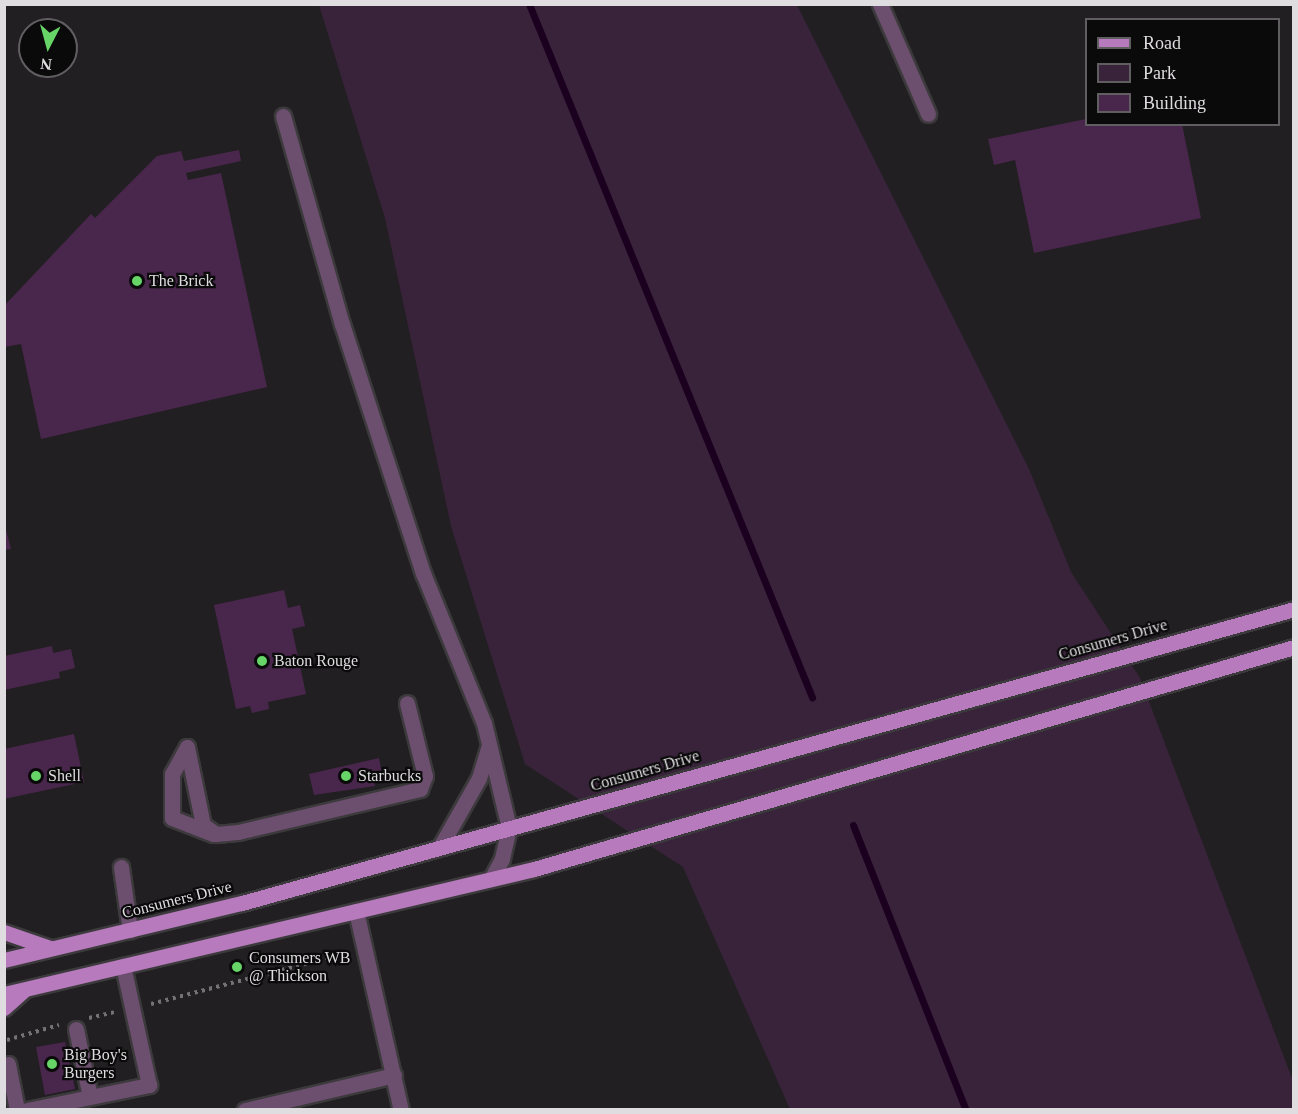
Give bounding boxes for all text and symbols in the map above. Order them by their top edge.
north arrow [18,18,78,78]
legend [1085,18,1280,126]
text: Road [1143,33,1181,53]
text: N [40,55,53,73]
text: Park [1143,63,1176,83]
text: Building [1143,93,1206,113]
place label: The Brick [149,271,213,291]
marker: The Brick [130,274,144,288]
street label: Consumers Drive [1056,615,1170,665]
place label: Baton Rouge [274,651,358,671]
marker: Baton Rouge [255,654,269,668]
street label: Consumers Drive [588,746,702,796]
place label: Shell [48,766,81,786]
place label: Starbucks [358,766,421,786]
marker: Shell [29,769,43,783]
marker: Starbucks [339,769,353,783]
street label: Consumers Drive [120,877,234,923]
place label: Consumers WB @ Thickson [249,948,351,986]
marker: Consumers WB @ Thickson [230,960,244,974]
place label: Big Boy's Burgers [64,1045,127,1083]
marker: Big Boy's Burgers [45,1057,59,1071]

